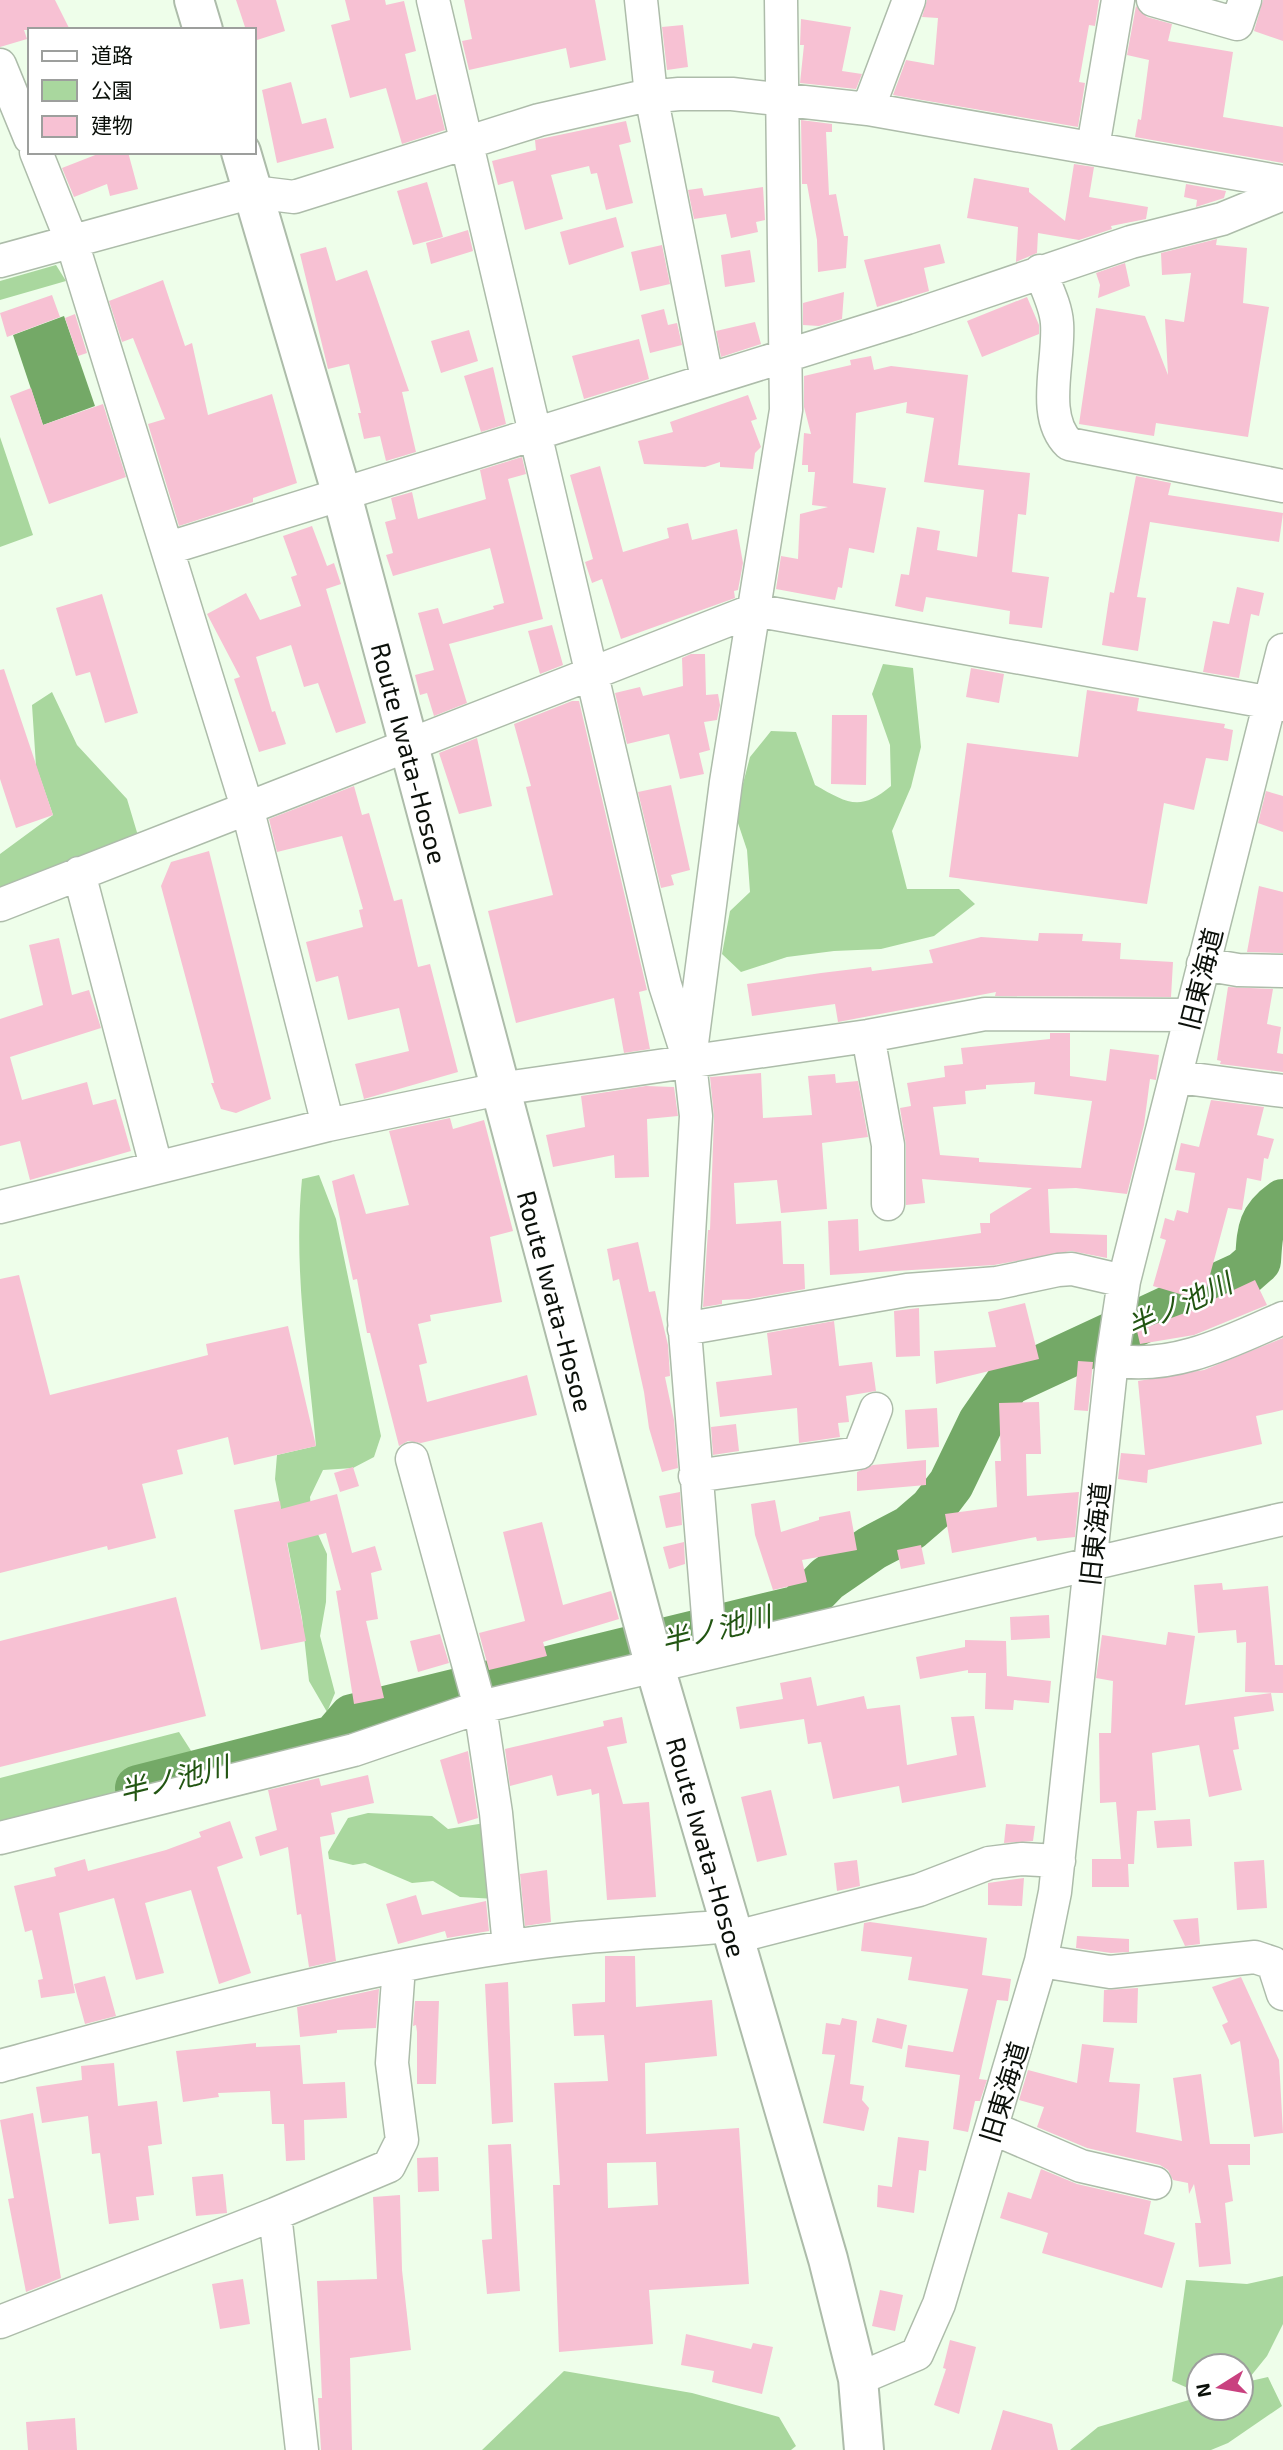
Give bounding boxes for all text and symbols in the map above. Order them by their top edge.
legend [28,28,256,154]
text: 道路 [91,42,133,67]
text: 公園 [91,77,133,102]
text: 建物 [91,112,133,137]
street label: Route Iwata-Hosoe [366,639,454,867]
street label: 旧東海道 [1172,925,1228,1033]
street label: Route Iwata-Hosoe [512,1187,600,1415]
water label: 半ノ池川 [1121,1264,1240,1343]
street label: 旧東海道 [1073,1481,1115,1587]
water label: 半ノ池川 [658,1597,777,1658]
street label: Route Iwata-Hosoe [661,1733,753,1961]
water label: 半ノ池川 [116,1747,235,1808]
street label: 旧東海道 [973,2038,1033,2146]
north arrow [1185,2352,1255,2422]
text: N [1190,2381,1215,2399]

